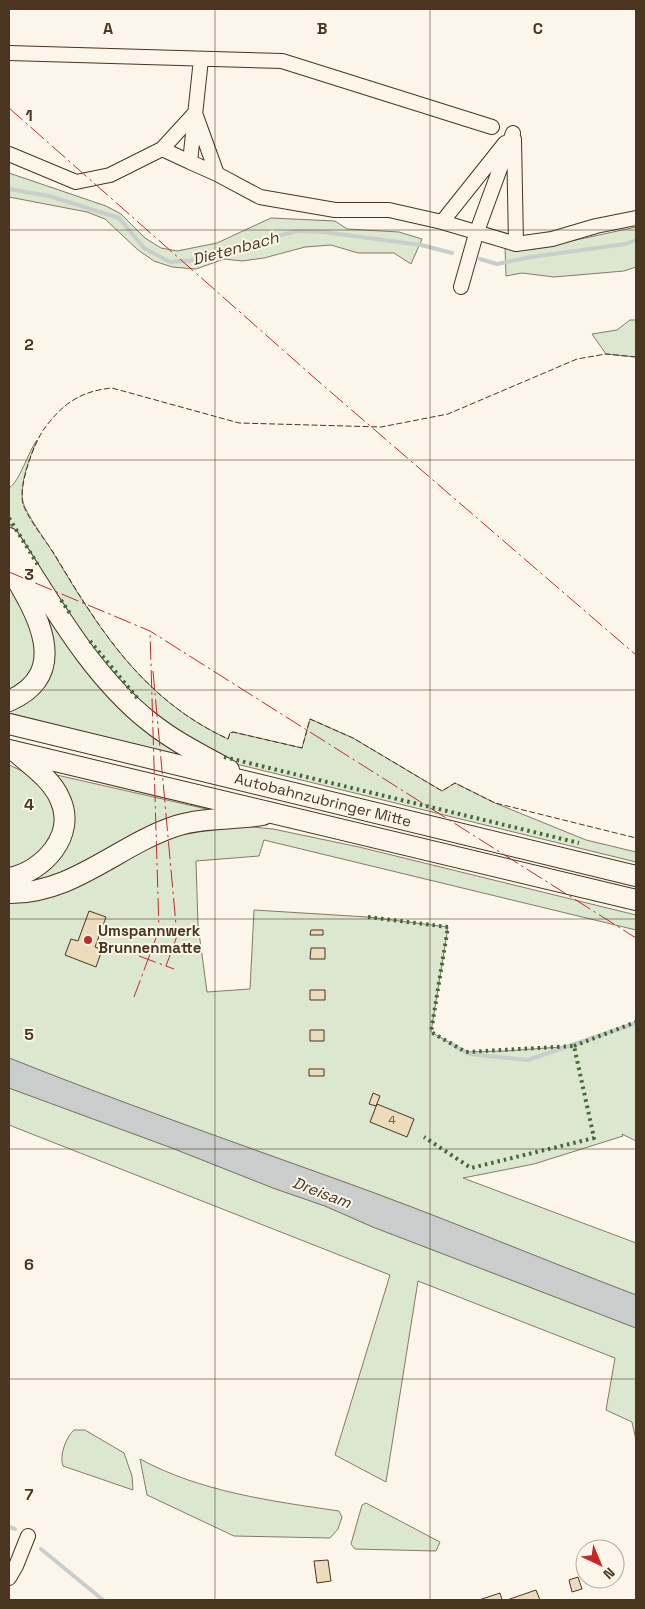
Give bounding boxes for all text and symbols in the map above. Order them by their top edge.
text: A [103,18,113,39]
text: B [317,18,327,39]
text: C [533,18,543,39]
text: 1 [25,105,33,126]
water label: Dietenbach [190,227,282,270]
text: 2 [24,334,34,355]
text: 3 [24,564,34,585]
street label: Autobahnzubringer Mitte [233,768,414,831]
text: 4 [24,794,34,815]
place label: Umspannwerk Brunnenmatte [98,921,202,957]
marker: Umspannwerk Brunnenmatte [82,934,94,946]
text: 5 [24,1024,34,1045]
house number: 4 [388,1112,396,1128]
water label: Dreisam [290,1172,355,1214]
text: 6 [24,1254,34,1275]
text: 7 [25,1484,34,1505]
north arrow [575,1539,625,1589]
text: N [599,1564,619,1583]

